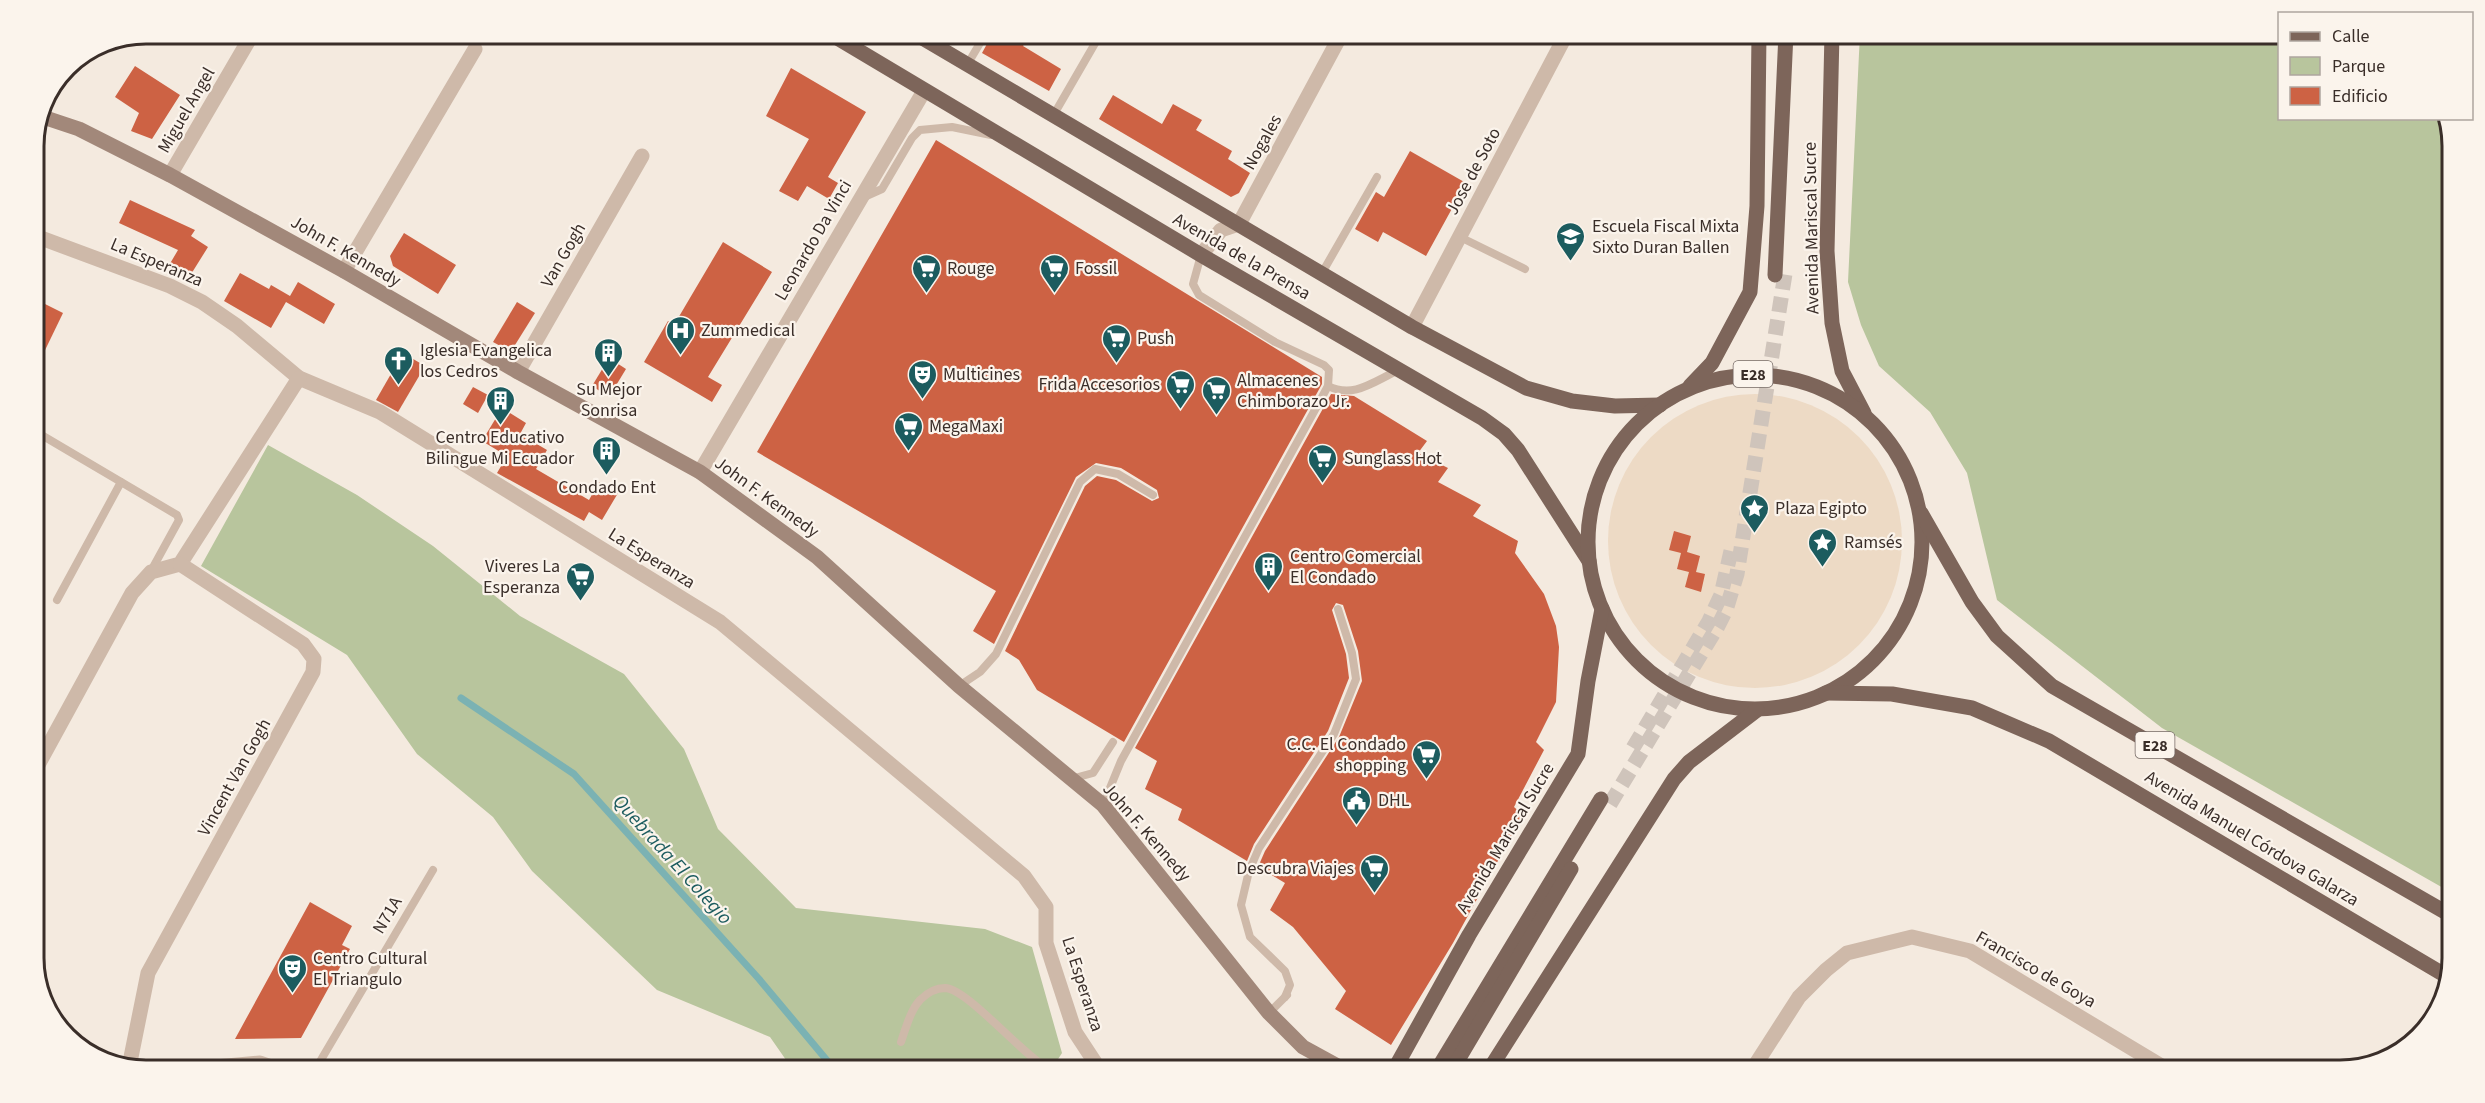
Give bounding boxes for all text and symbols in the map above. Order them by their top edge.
legend [2278,12,2473,120]
text: Calle [2332,24,2370,49]
text: Parque [2332,54,2385,79]
street label: Miguel Angel [152,63,221,158]
text: Edificio [2332,84,2388,109]
street label: Nogales [1237,110,1288,175]
street label: Jose de Soto [1440,123,1507,219]
street label: Avenida Mariscal Sucre [1797,142,1826,314]
street label: Leonardo Da Vinci [769,175,858,305]
street label: Avenida de la Prensa [1168,207,1315,306]
street label: John F. Kennedy [286,210,406,293]
place label: Escuela Fiscal Mixta Sixto Duran Ballen [1592,214,1739,260]
street label: Van Gogh [535,218,592,292]
school or university icon: Escuela Fiscal Mixta Sixto Duran Ballen [1555,220,1587,262]
street label: La Esperanza [107,232,207,293]
supermarket icon: Rouge [910,252,942,294]
supermarket icon: Fossil [1038,252,1070,294]
place label: Rouge [947,256,994,281]
place label: Fossil [1075,256,1117,281]
hospital icon: Zummedical [664,314,696,356]
place label: Zummedical [701,318,795,343]
supermarket icon: Push [1100,322,1132,364]
place label: Push [1137,326,1174,351]
building icon: Su Mejor Sonrisa [593,336,625,378]
place label: Iglesia Evangelica los Cedros [420,338,552,384]
church icon: Iglesia Evangelica los Cedros [383,344,415,386]
theatre icon: Multicines [906,358,938,400]
road number: E28 [1734,361,1772,387]
place label: Multicines [943,362,1020,387]
supermarket icon: Frida Accesorios [1165,368,1197,410]
place label: Almacenes Chimborazo Jr. [1237,368,1350,414]
place label: Frida Accesorios [1039,372,1160,397]
supermarket icon: Almacenes Chimborazo Jr. [1200,374,1232,416]
place label: Su Mejor Sonrisa [576,377,642,423]
building icon: Centro Educativo Bilingue Mi Ecuador [484,384,516,426]
supermarket icon: MegaMaxi [892,410,924,452]
place label: MegaMaxi [929,414,1003,439]
place label: Centro Educativo Bilingue Mi Ecuador [426,425,575,471]
building icon: Condado Ent [591,434,623,476]
supermarket icon: Sunglass Hot [1307,442,1339,484]
place label: Sunglass Hot [1344,446,1442,471]
street label: John F. Kennedy [709,451,824,544]
place label: Condado Ent [558,475,656,500]
place icon: Plaza Egipto [1738,492,1770,534]
place label: Plaza Egipto [1775,496,1867,521]
street label: La Esperanza [603,522,700,595]
place icon: Ramsés [1807,526,1839,568]
place label: Ramsés [1844,530,1902,555]
place label: Centro Comercial El Condado [1290,544,1421,590]
building icon: Centro Comercial El Condado [1253,550,1285,592]
place label: Viveres La Esperanza [483,554,560,600]
supermarket icon: Viveres La Esperanza [565,560,597,602]
street label: Vincent Van Gogh [192,714,277,841]
place label: C.C. El Condado shopping [1287,732,1406,778]
road number: E28 [2136,732,2174,758]
supermarket icon: C.C. El Condado shopping [1411,738,1443,780]
street label: Avenida Mariscal Sucre [1450,758,1561,918]
street label: Avenida Manuel Córdova Galarza [2140,764,2363,912]
street label: John F. Kennedy [1097,778,1197,888]
public building icon: DHL [1341,784,1373,826]
water label: Quebrada El Colegio [606,788,738,931]
place label: DHL [1378,788,1410,813]
supermarket icon: Descubra Viajes [1359,852,1391,894]
place label: Descubra Viajes [1236,856,1354,881]
street label: N71A [367,892,408,939]
street label: Francisco de Goya [1971,925,2100,1014]
street label: La Esperanza [1055,933,1110,1035]
place label: Centro Cultural El Triangulo [313,946,427,992]
theatre icon: Centro Cultural El Triangulo [276,952,308,994]

